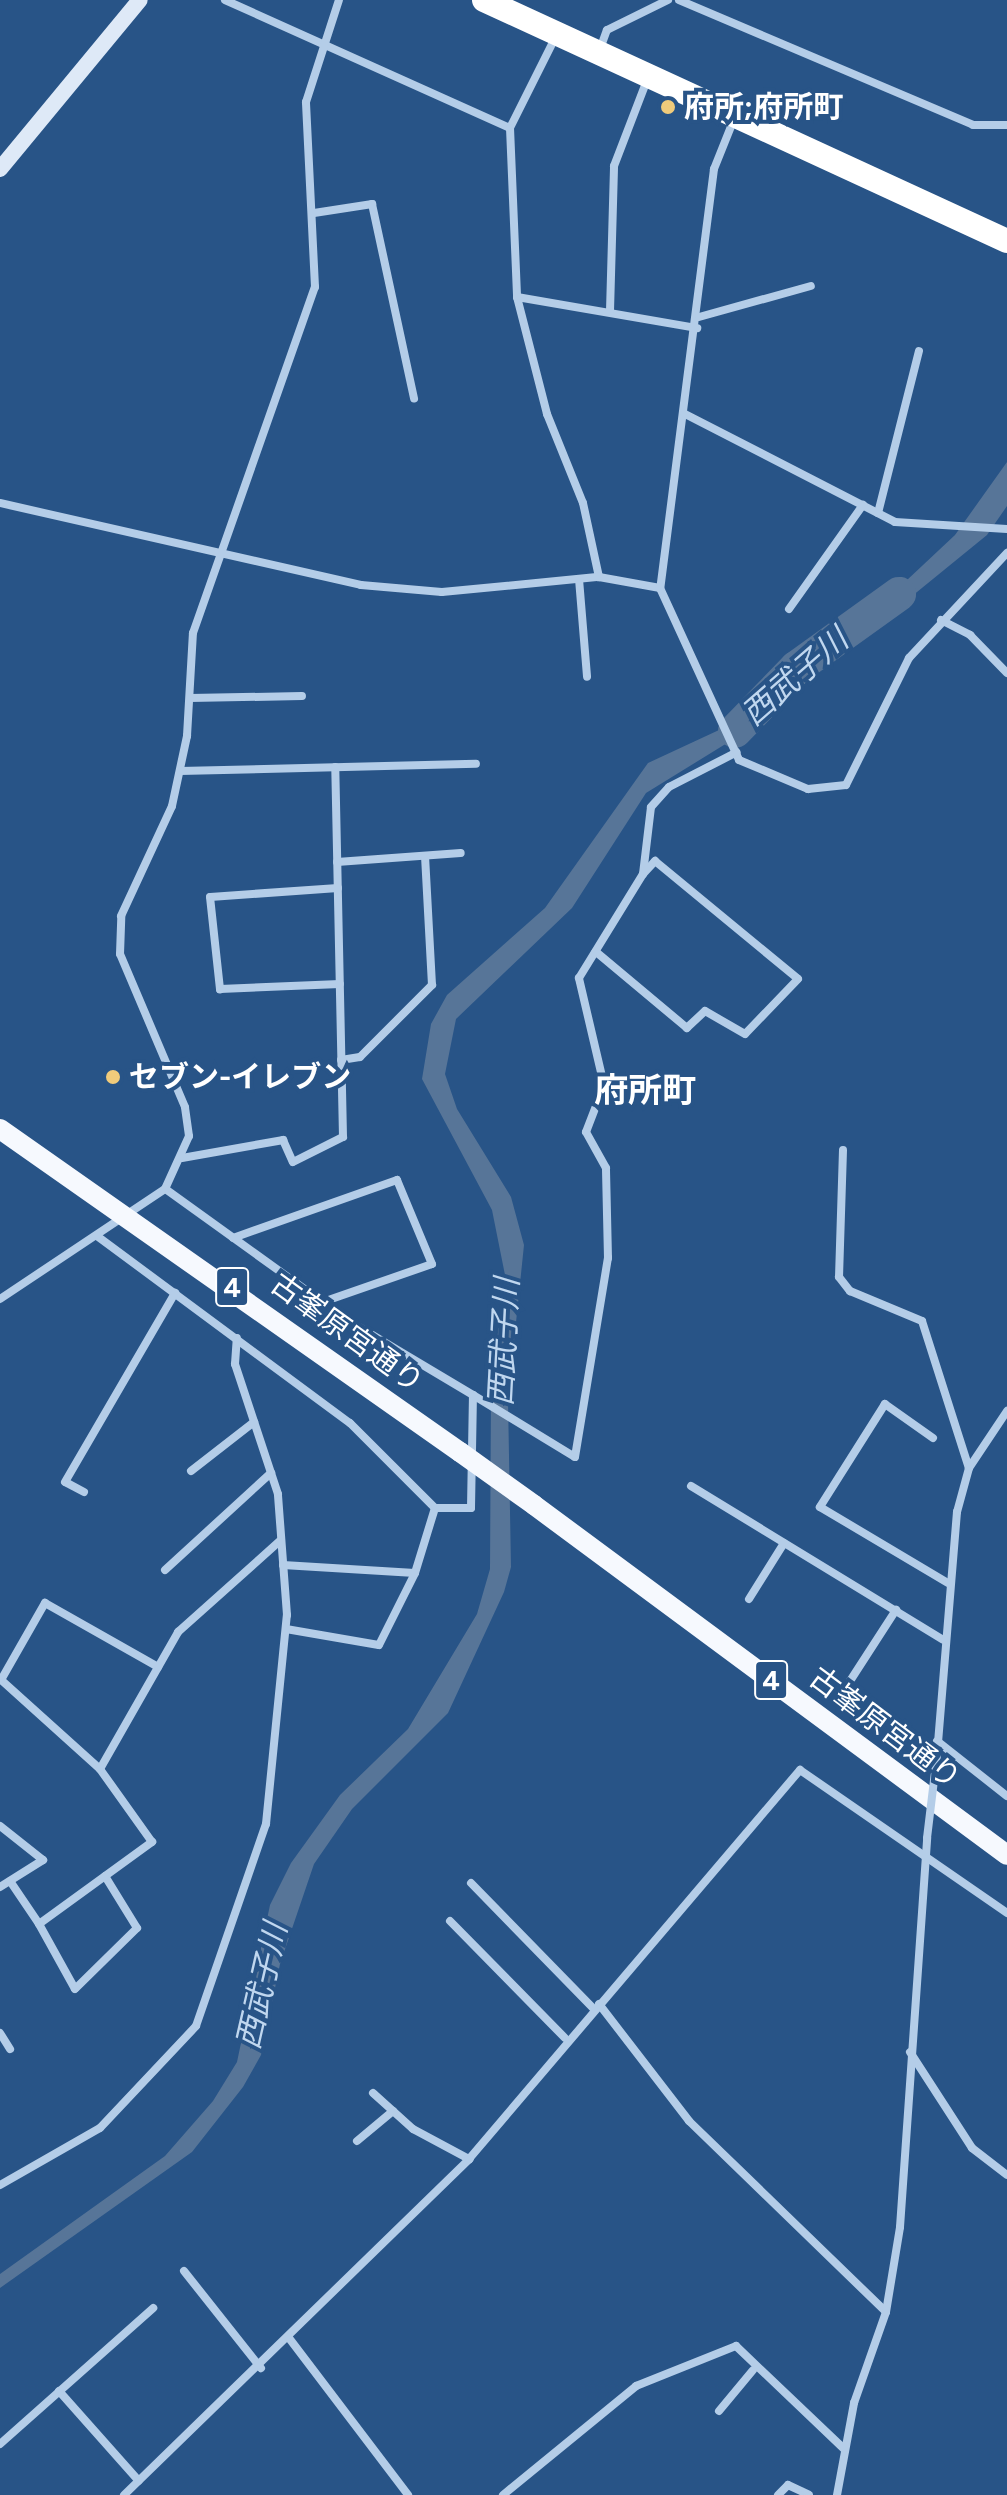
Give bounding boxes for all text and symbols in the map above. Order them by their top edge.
place label: 府所;府所町 [684,89,843,125]
marker: 府所;府所町 [659,98,677,116]
water label: 西武子川 [734,621,856,733]
place label: セブン-イレブン [129,1059,351,1095]
marker: セブン-イレブン [104,1068,122,1086]
district label: 府所町 [594,1071,696,1111]
road number: 4 [214,1263,250,1311]
street label: 古峯原宮通り [264,1266,430,1400]
water label: 西武子川 [481,1277,527,1407]
road number: 4 [753,1656,789,1704]
street label: 古峯原宮通り [802,1659,968,1797]
water label: 西武子川 [229,1919,295,2053]

